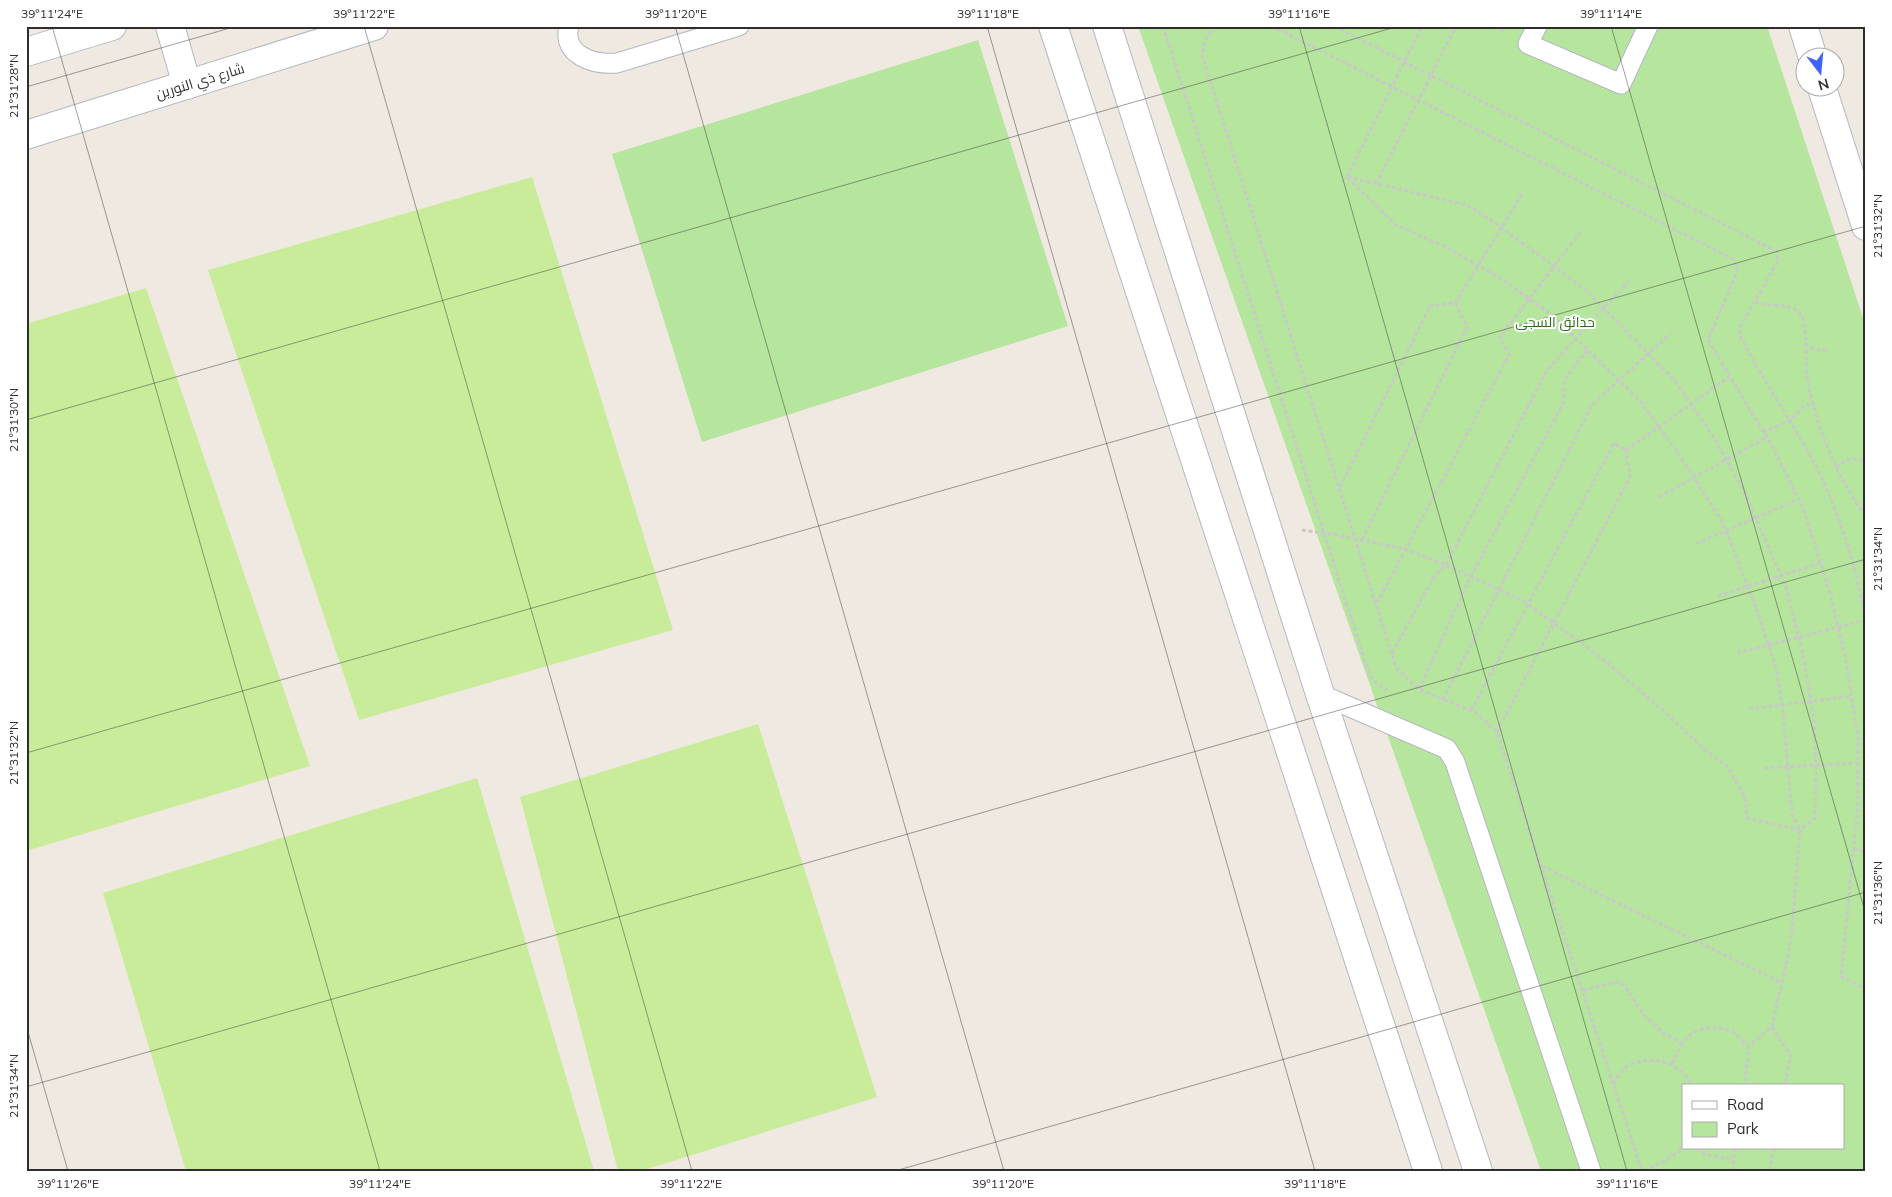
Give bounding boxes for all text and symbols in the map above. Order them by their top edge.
text: 39°11'24"E [21,6,83,21]
text: 39°11'22"E [333,6,395,21]
text: 39°11'20"E [645,6,707,21]
text: 39°11'18"E [957,6,1019,21]
text: 39°11'16"E [1268,6,1330,21]
text: 39°11'14"E [1580,6,1642,21]
north arrow [1794,48,1844,98]
text: 21°31'28"N [6,54,21,118]
street label: شارع ذي النورين [153,59,247,106]
text: N [1816,74,1831,95]
text: 21°31'32"N [1870,194,1885,258]
park label: حدائق السجى [1515,313,1595,331]
text: 21°31'30"N [6,388,21,452]
text: 21°31'34"N [1870,527,1885,591]
text: 21°31'32"N [6,721,21,785]
text: 21°31'36"N [1870,861,1885,925]
text: 21°31'34"N [6,1054,21,1118]
legend [1682,1084,1844,1150]
text: Road [1727,1095,1764,1114]
text: Park [1727,1119,1759,1138]
text: 39°11'26"E [37,1176,99,1191]
text: 39°11'24"E [349,1176,411,1191]
text: 39°11'22"E [660,1176,722,1191]
text: 39°11'20"E [972,1176,1034,1191]
text: 39°11'18"E [1284,1176,1346,1191]
text: 39°11'16"E [1596,1176,1658,1191]

